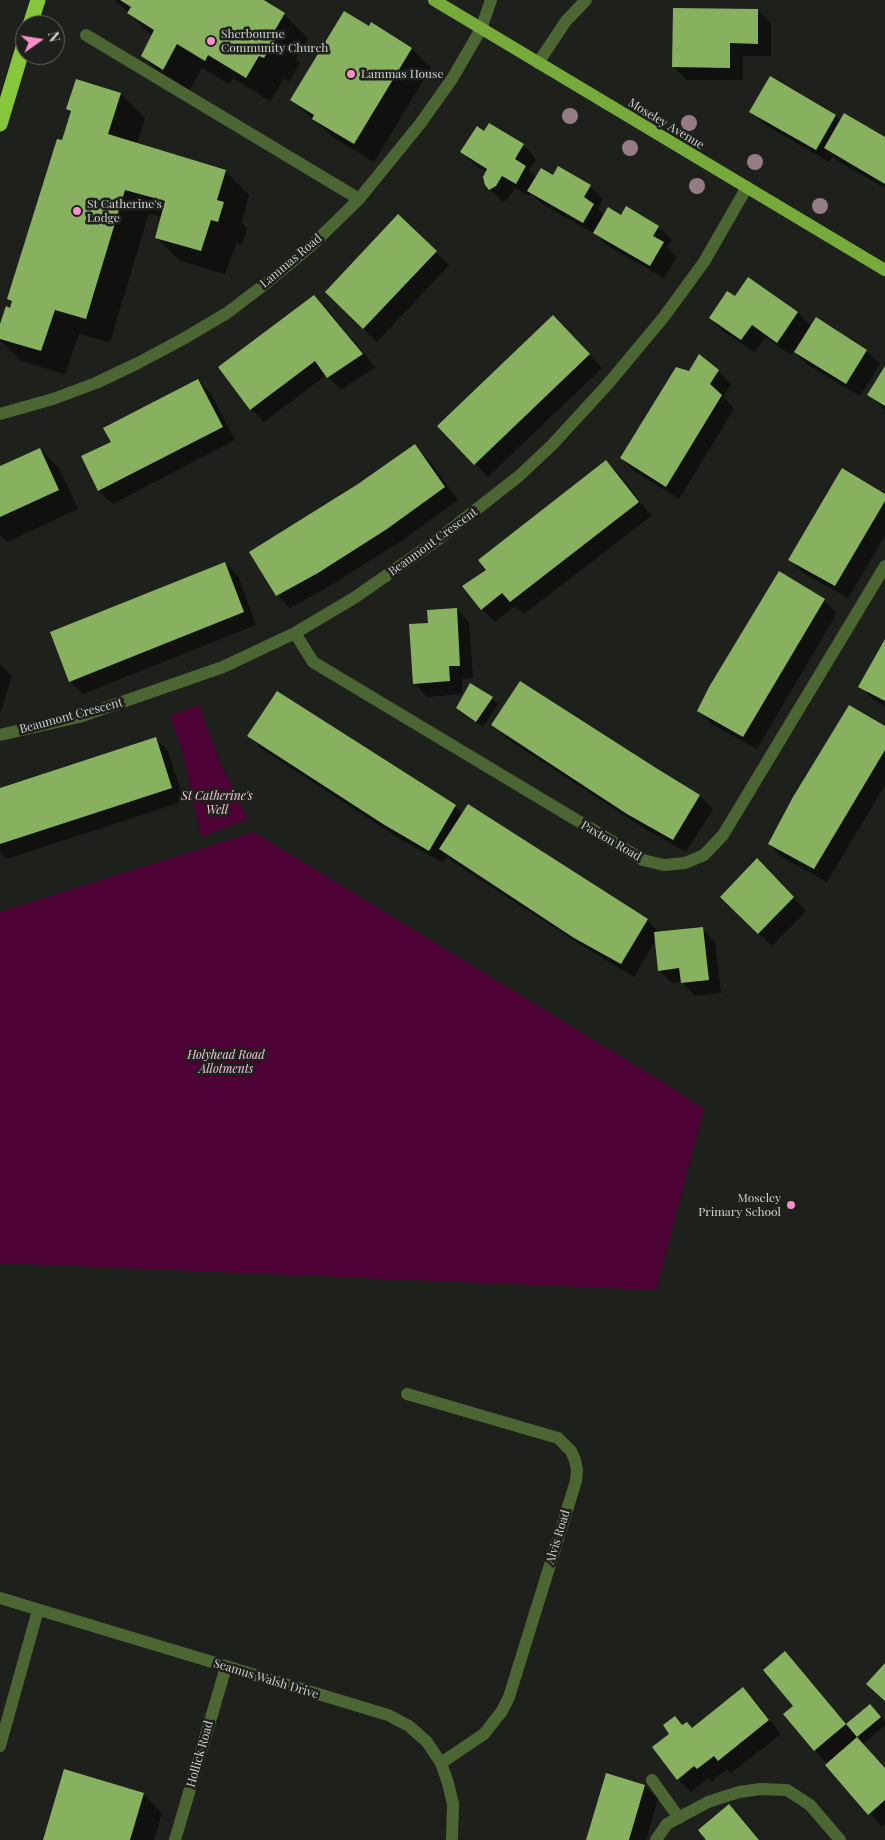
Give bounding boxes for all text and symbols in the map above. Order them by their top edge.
north arrow [15,15,65,65]
place label: Sherbourne Community Church [221,27,328,55]
text: N [44,30,65,44]
marker: Sherbourne Community Church [205,35,217,47]
place label: Lammas House [361,67,444,81]
marker: Lammas House [345,68,357,80]
street label: Moseley Avenue [625,96,707,152]
place label: St Catherine's Lodge [87,197,162,225]
marker: St Catherine's Lodge [71,205,83,217]
street label: Lammas Road [257,231,325,291]
street label: Beaumont Crescent [386,505,480,579]
street label: Beaumont Crescent [18,695,124,737]
park label: St Catherine's Well [181,789,253,817]
street label: Paxton Road [578,818,644,864]
park label: Holyhead Road Allotments [187,1048,265,1076]
place label: Moseley Primary School [698,1191,781,1219]
marker: Moseley Primary School [785,1199,797,1211]
street label: Alvis Road [543,1508,573,1566]
street label: Seamus Walsh Drive [212,1656,320,1702]
street label: Hollick Road [184,1719,216,1789]

